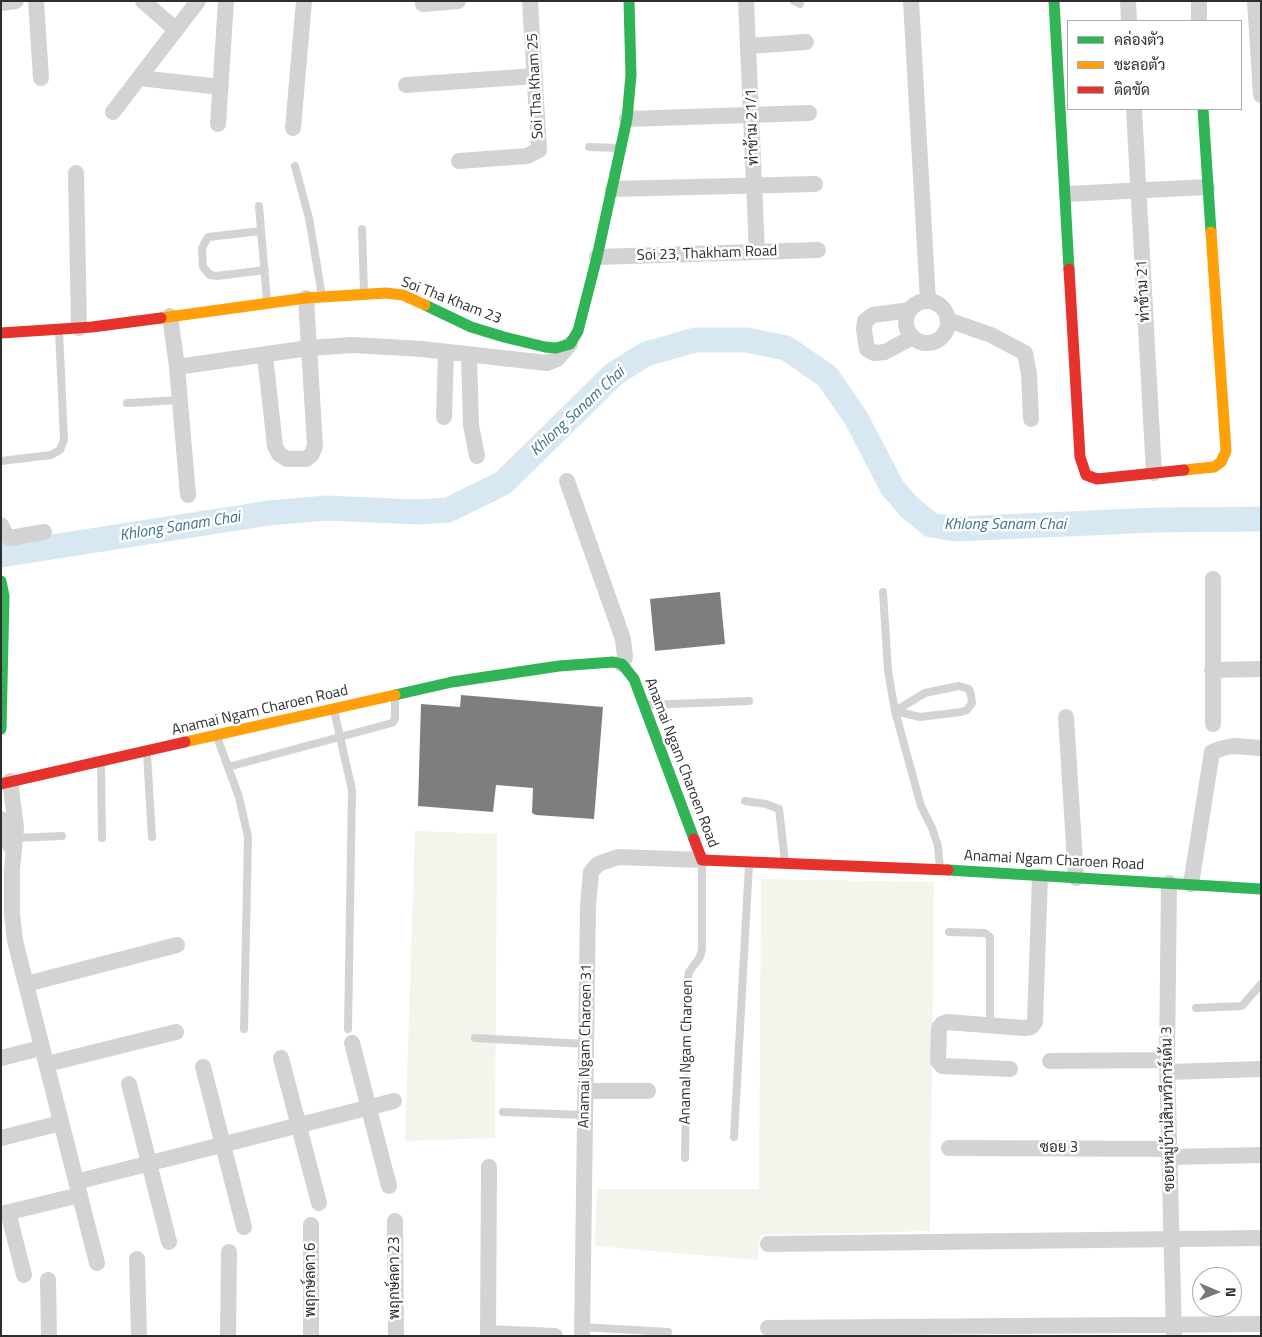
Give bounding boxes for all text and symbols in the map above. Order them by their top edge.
legend [1067,20,1242,110]
text: คล่องตัว [1114,28,1164,51]
street label: Soi Tha Kham 25 [524,33,548,139]
text: ชะลอตัว [1114,53,1165,76]
text: ติดขัด [1114,78,1150,101]
street label: ท่าข้าม 21/1 [743,88,763,166]
street label: Soi 23, Thakham Road [636,243,778,265]
street label: ท่าข้าม 21 [1133,259,1155,323]
street label: Soi Tha Kham 23 [398,274,504,328]
water label: Khlong Sanam Chai [527,363,629,461]
water label: Khlong Sanam Chai [118,508,242,546]
water label: Khlong Sanam Chai [944,515,1066,535]
street label: Anamai Ngam Charoen Road [640,676,722,850]
street label: Anamai Ngam Charoen Road [170,682,350,740]
street label: Anamai Ngam Charoen Road [964,847,1144,875]
street label: Anamai Ngam Charoen 31 [576,964,596,1128]
street label: Anamal Ngam Charoen [677,980,697,1124]
street label: ซอยหมู่บ้าน่สินทวีการ์เด้น 3 [1159,1026,1179,1192]
street label: ซอย 3 [1040,1139,1078,1157]
street label: พฤกษ์ลดา 23 [386,1236,404,1320]
street label: พฤกษ์ลดา 6 [302,1243,320,1317]
north arrow [1192,1267,1242,1317]
text: N [1221,1287,1242,1297]

